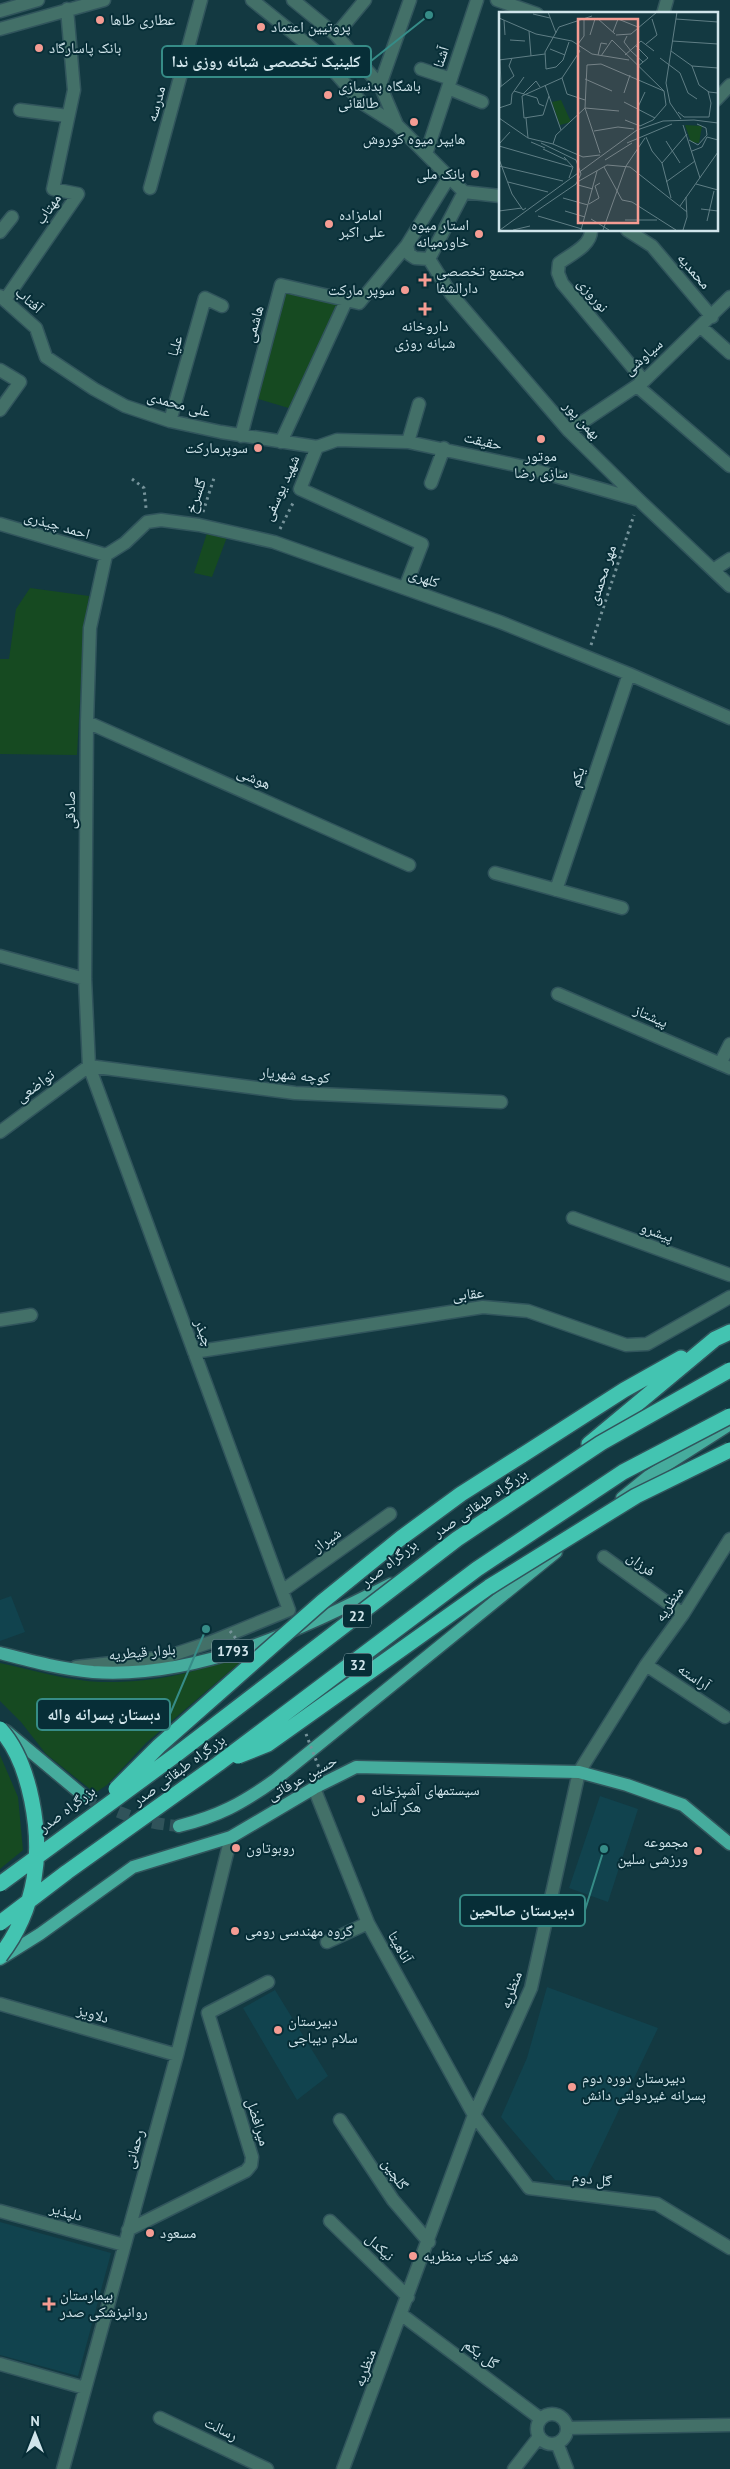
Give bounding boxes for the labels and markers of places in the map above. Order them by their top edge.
place label: عطاری طاها [110,10,175,30]
marker: عطاری طاها [94,14,106,26]
place label: پروتیین اعتماد [271,17,351,37]
marker: پروتیین اعتماد [255,21,267,33]
place label: بانک پاسارگاد [49,38,121,57]
marker: بانک پاسارگاد [33,42,45,54]
callout: کلینیک تخصصی شبانه روزی ندا [162,46,371,77]
place label: باشگاه بدنسازی طالقانی [338,76,421,113]
marker: باشگاه بدنسازی طالقانی [322,89,334,101]
marker: هایپر میوه کوروش [408,116,420,128]
place label: هایپر میوه کوروش [363,129,465,149]
place label: بانک ملی [416,164,465,184]
marker: بانک ملی [469,168,481,180]
place label: امامزاده علی اکبر [338,205,385,242]
place label: استار میوه خاورمیانه [411,215,469,251]
marker: امامزاده علی اکبر [323,218,335,230]
marker: استار میوه خاورمیانه [473,228,485,240]
place label: مجتمع تخصصی دارالشفا [436,261,525,297]
marker: مجتمع تخصصی دارالشفا [418,273,432,287]
place label: سوپر مارکت [328,280,395,299]
marker: سوپر مارکت [399,284,411,296]
marker: داروخانه شبانه روزی [419,303,431,315]
place label: داروخانه شبانه روزی [395,316,456,353]
marker: موتور سازی رضا [535,433,547,445]
place label: سوپرمارکت [185,438,248,457]
marker: سوپرمارکت [252,442,264,454]
place label: موتور سازی رضا [514,446,568,483]
callout: دبستان پسرانه واله [37,1699,170,1730]
place label: سیستمهای آشپزخانه هکر آلمان [371,1780,480,1817]
marker: سیستمهای آشپزخانه هکر آلمان [355,1793,367,1805]
place label: مجموعه ورزشی سلین [617,1832,688,1869]
place label: روبوتاون [246,1838,295,1858]
marker: روبوتاون [230,1842,242,1854]
marker: مجموعه ورزشی سلین [692,1845,704,1857]
callout: دبیرستان صالحین [460,1895,585,1926]
place label: گروه مهندسی رومی [245,1921,353,1941]
marker: گروه مهندسی رومی [229,1925,241,1937]
place label: دبیرستان سلام دیباجی [288,2011,358,2048]
marker: دبیرستان سلام دیباجی [272,2024,284,2036]
place label: دبیرستان دوره دوم پسرانه غیردولتی دانش [582,2068,706,2105]
marker: دبیرستان دوره دوم پسرانه غیردولتی دانش [566,2081,578,2093]
place label: مسعود [160,2223,196,2242]
marker: مسعود [144,2227,156,2239]
place label: شهر کتاب منظریه [423,2246,518,2265]
marker: شهر کتاب منظریه [407,2250,419,2262]
place label: بیمارستان روانپزشکی صدر [59,2285,148,2322]
marker: بیمارستان روانپزشکی صدر [42,2297,56,2311]

